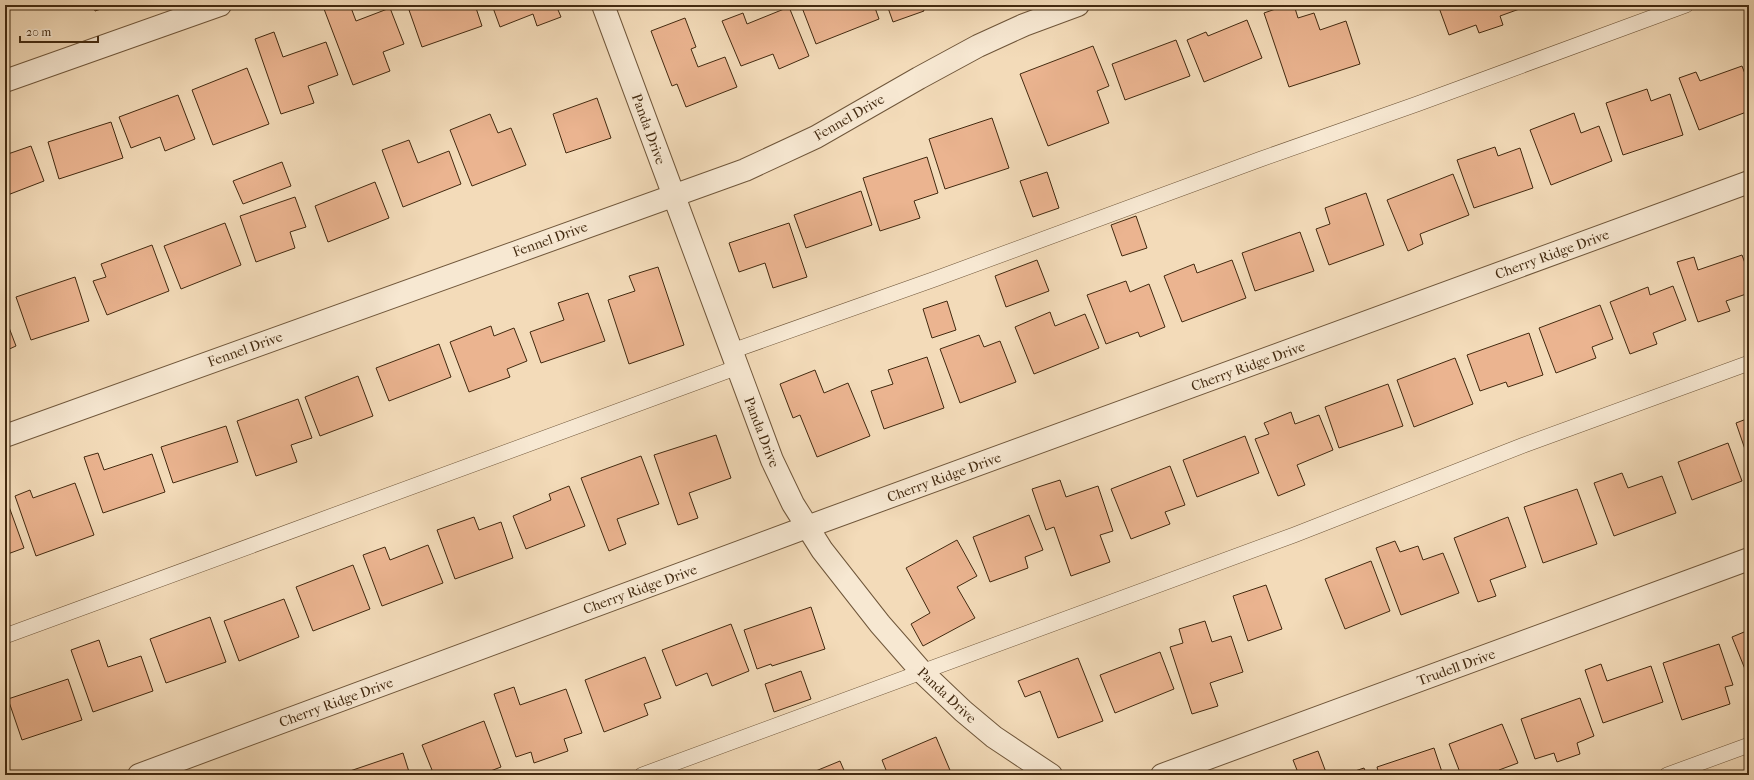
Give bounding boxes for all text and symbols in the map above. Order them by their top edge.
scale bar [20,18,98,44]
text: 20 m [26,25,51,39]
street label: Fennel Drive [811,90,888,144]
street label: Panda Drive [628,91,669,167]
street label: Fennel Drive [510,218,590,261]
street label: Cherry Ridge Drive [1493,226,1611,283]
street label: Fennel Drive [205,328,285,371]
street label: Cherry Ridge Drive [1189,338,1307,395]
street label: Panda Drive [740,395,783,470]
street label: Cherry Ridge Drive [885,449,1003,506]
street label: Cherry Ridge Drive [581,561,699,618]
street label: Trudell Drive [1415,645,1498,689]
street label: Panda Drive [914,664,980,727]
street label: Cherry Ridge Drive [277,674,395,731]

